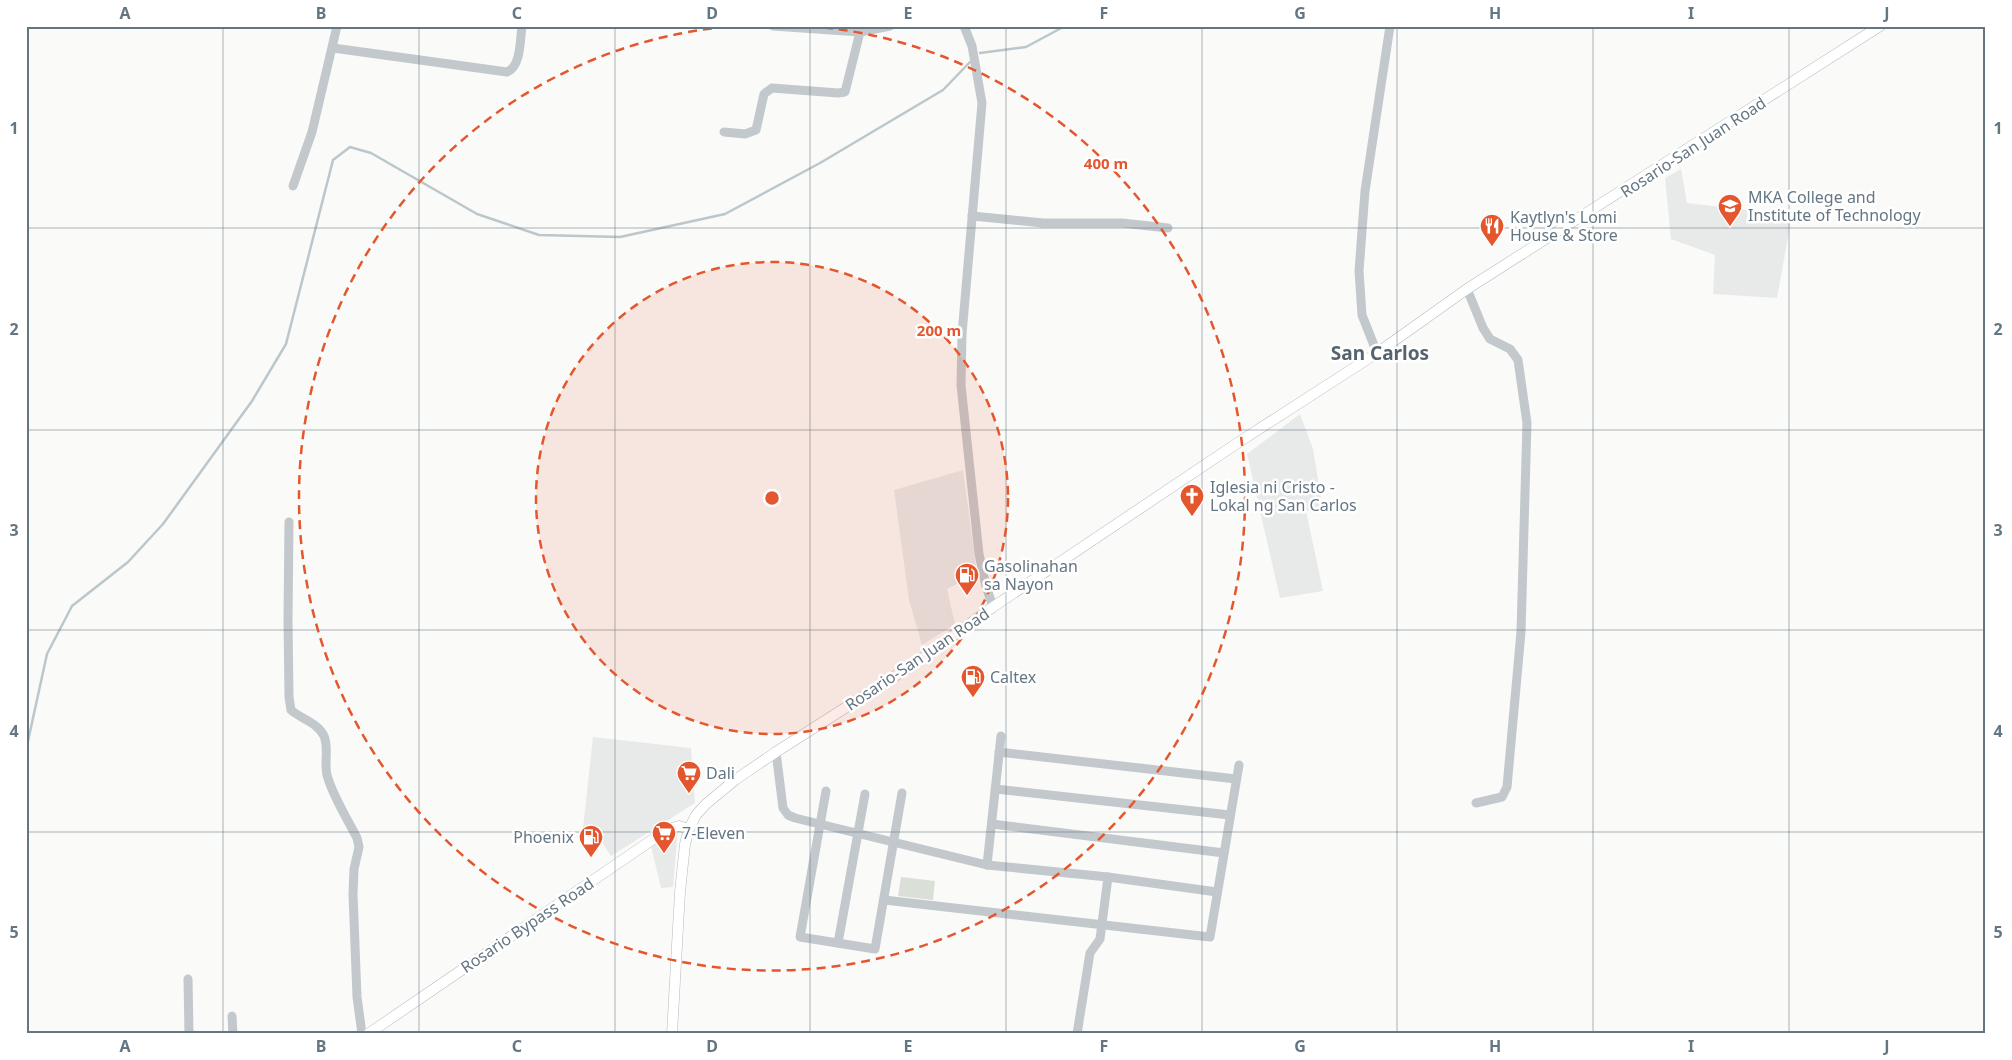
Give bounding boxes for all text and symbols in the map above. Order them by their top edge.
text: A [119,2,131,24]
text: B [316,2,326,24]
text: C [512,2,522,24]
text: D [706,2,718,24]
text: E [904,2,913,24]
text: F [1100,2,1108,24]
text: G [1294,2,1306,24]
text: H [1489,2,1501,24]
text: I [1688,2,1694,24]
text: J [1882,2,1890,24]
street label: Rosario-San Juan Road [1616,92,1770,202]
text: 1 [9,117,19,139]
text: 1 [1993,117,2003,139]
text: 400 m [1084,153,1128,173]
place label: MKA College and Institute of Technology [1748,186,1921,226]
school or university icon: MKA College and Institute of Technology [1717,193,1743,227]
place label: Kaytlyn's Lomi House & Store [1510,206,1618,246]
restaurant icon: Kaytlyn's Lomi House & Store [1479,213,1505,247]
text: 2 [9,318,19,340]
text: 2 [1993,318,2003,340]
text: 200 m [917,320,961,340]
district label: San Carlos [1331,340,1429,366]
place label: Iglesia ni Cristo - Lokal ng San Carlos [1210,476,1357,516]
church icon: Iglesia ni Cristo - Lokal ng San Carlos [1179,483,1205,517]
centre of rings [763,489,781,507]
text: 3 [9,519,19,541]
text: 3 [1993,519,2003,541]
place label: Gasolinahan sa Nayon [984,555,1078,595]
fuel station icon: Gasolinahan sa Nayon [954,562,980,596]
street label: Rosario-San Juan Road [841,603,993,715]
fuel station icon: Caltex [960,664,986,698]
place label: Caltex [990,666,1037,688]
text: 4 [9,720,19,742]
text: 4 [1993,720,2003,742]
supermarket icon: Dali [676,760,702,794]
place label: Dali [706,762,735,784]
supermarket icon: 7-Eleven [651,820,677,854]
place label: 7-Eleven [682,822,745,844]
fuel station icon: Phoenix [578,824,604,858]
place label: Phoenix [513,826,575,848]
street label: Rosario Bypass Road [456,872,598,978]
text: 5 [9,921,19,943]
text: 5 [1993,921,2003,943]
text: A [119,1035,131,1057]
text: B [316,1035,326,1057]
text: C [512,1035,522,1057]
text: D [706,1035,718,1057]
text: E [904,1035,913,1057]
text: F [1100,1035,1108,1057]
text: G [1294,1035,1306,1057]
text: H [1489,1035,1501,1057]
text: I [1688,1035,1694,1057]
text: J [1882,1035,1890,1057]

